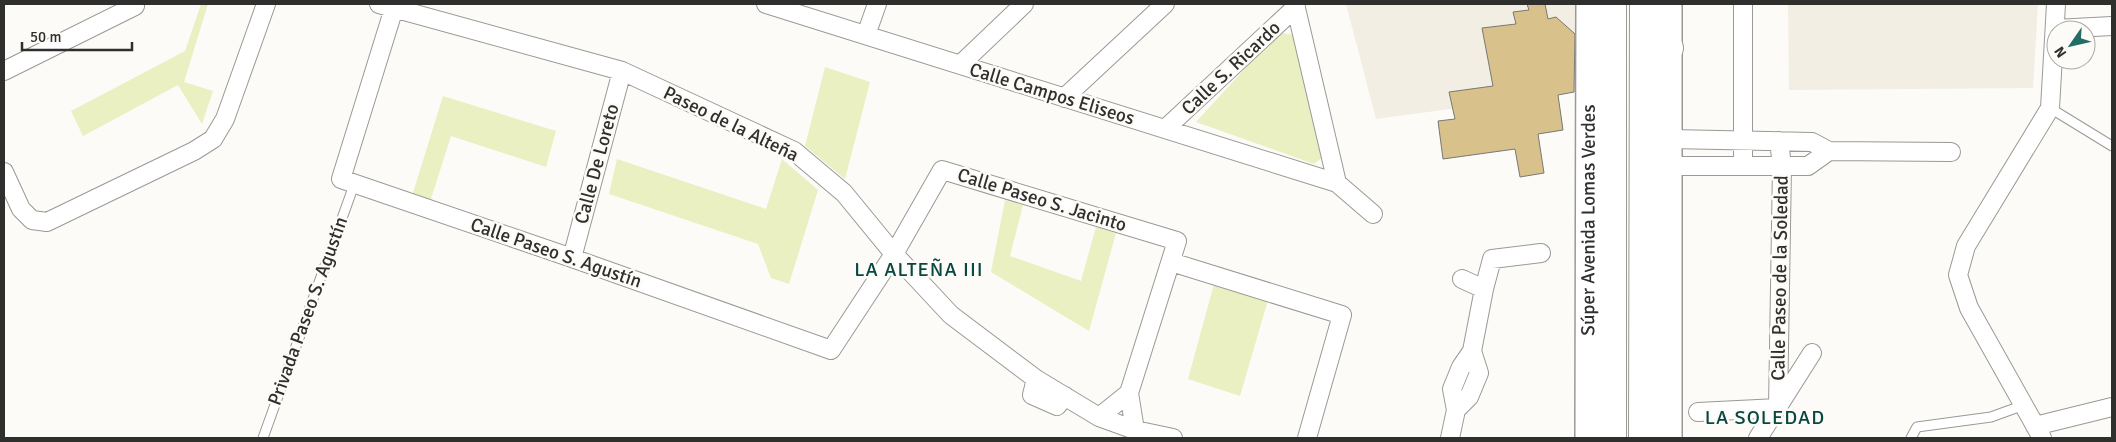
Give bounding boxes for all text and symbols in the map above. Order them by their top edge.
street label: Calle S. Ricardo [1176,16,1286,120]
scale bar [22,20,132,52]
north arrow [2046,20,2096,70]
text: 50 m [30,28,61,46]
text: N [2051,43,2070,61]
street label: Calle Campos Eliseos [967,57,1137,131]
street label: Paseo de la Alteña [659,81,803,167]
street label: Calle De Loreto [569,101,625,227]
street label: Súper Avenida Lomas Verdes [1576,104,1601,336]
street label: Calle Paseo S. Jacinto [955,163,1130,237]
street label: Calle Paseo de la Soledad [1766,175,1794,381]
street label: Calle Paseo S. Agustín [467,212,645,294]
street label: Privada Paseo S. Agustín [263,213,353,409]
district label: LA ALTEÑA III [854,257,984,282]
district label: LA SOLEDAD [1705,405,1825,430]

